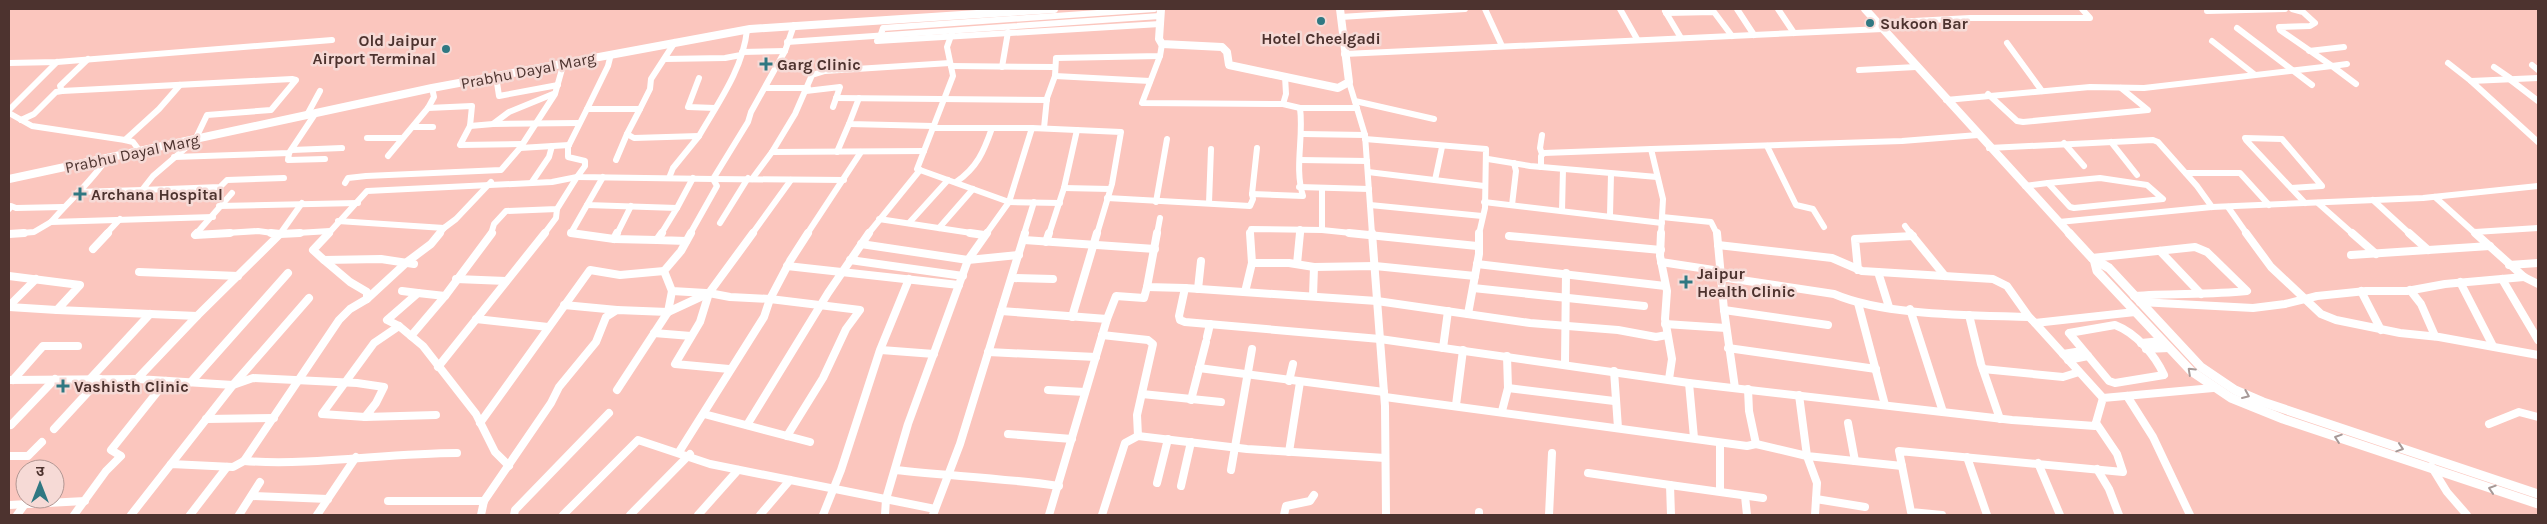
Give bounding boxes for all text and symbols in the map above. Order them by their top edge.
place label: Sukoon Bar [1880,14,1969,33]
marker: Hotel Cheelgadi [1315,15,1327,27]
marker: Sukoon Bar [1864,17,1876,29]
place label: Hotel Cheelgadi [1261,29,1381,48]
place label: Old Jaipur Airport Terminal [312,31,437,68]
marker: Old Jaipur Airport Terminal [440,43,452,55]
street label: Prabhu Dayal Marg [459,48,597,93]
place label: Garg Clinic [777,55,861,74]
marker: Garg Clinic [759,57,773,71]
street label: Prabhu Dayal Marg [63,130,201,177]
place label: Archana Hospital [91,185,223,204]
marker: Archana Hospital [73,187,87,201]
place label: Jaipur Health Clinic [1697,264,1795,301]
marker: Jaipur Health Clinic [1679,275,1693,289]
one-way arrow [2188,367,2197,376]
place label: Vashisth Clinic [74,377,189,396]
marker: Vashisth Clinic [56,379,70,393]
one-way arrow [2241,388,2250,399]
one-way arrow [2334,433,2343,443]
one-way arrow [2395,443,2403,453]
north arrow [15,459,65,509]
text: उ [36,463,45,480]
one-way arrow [2488,485,2497,495]

